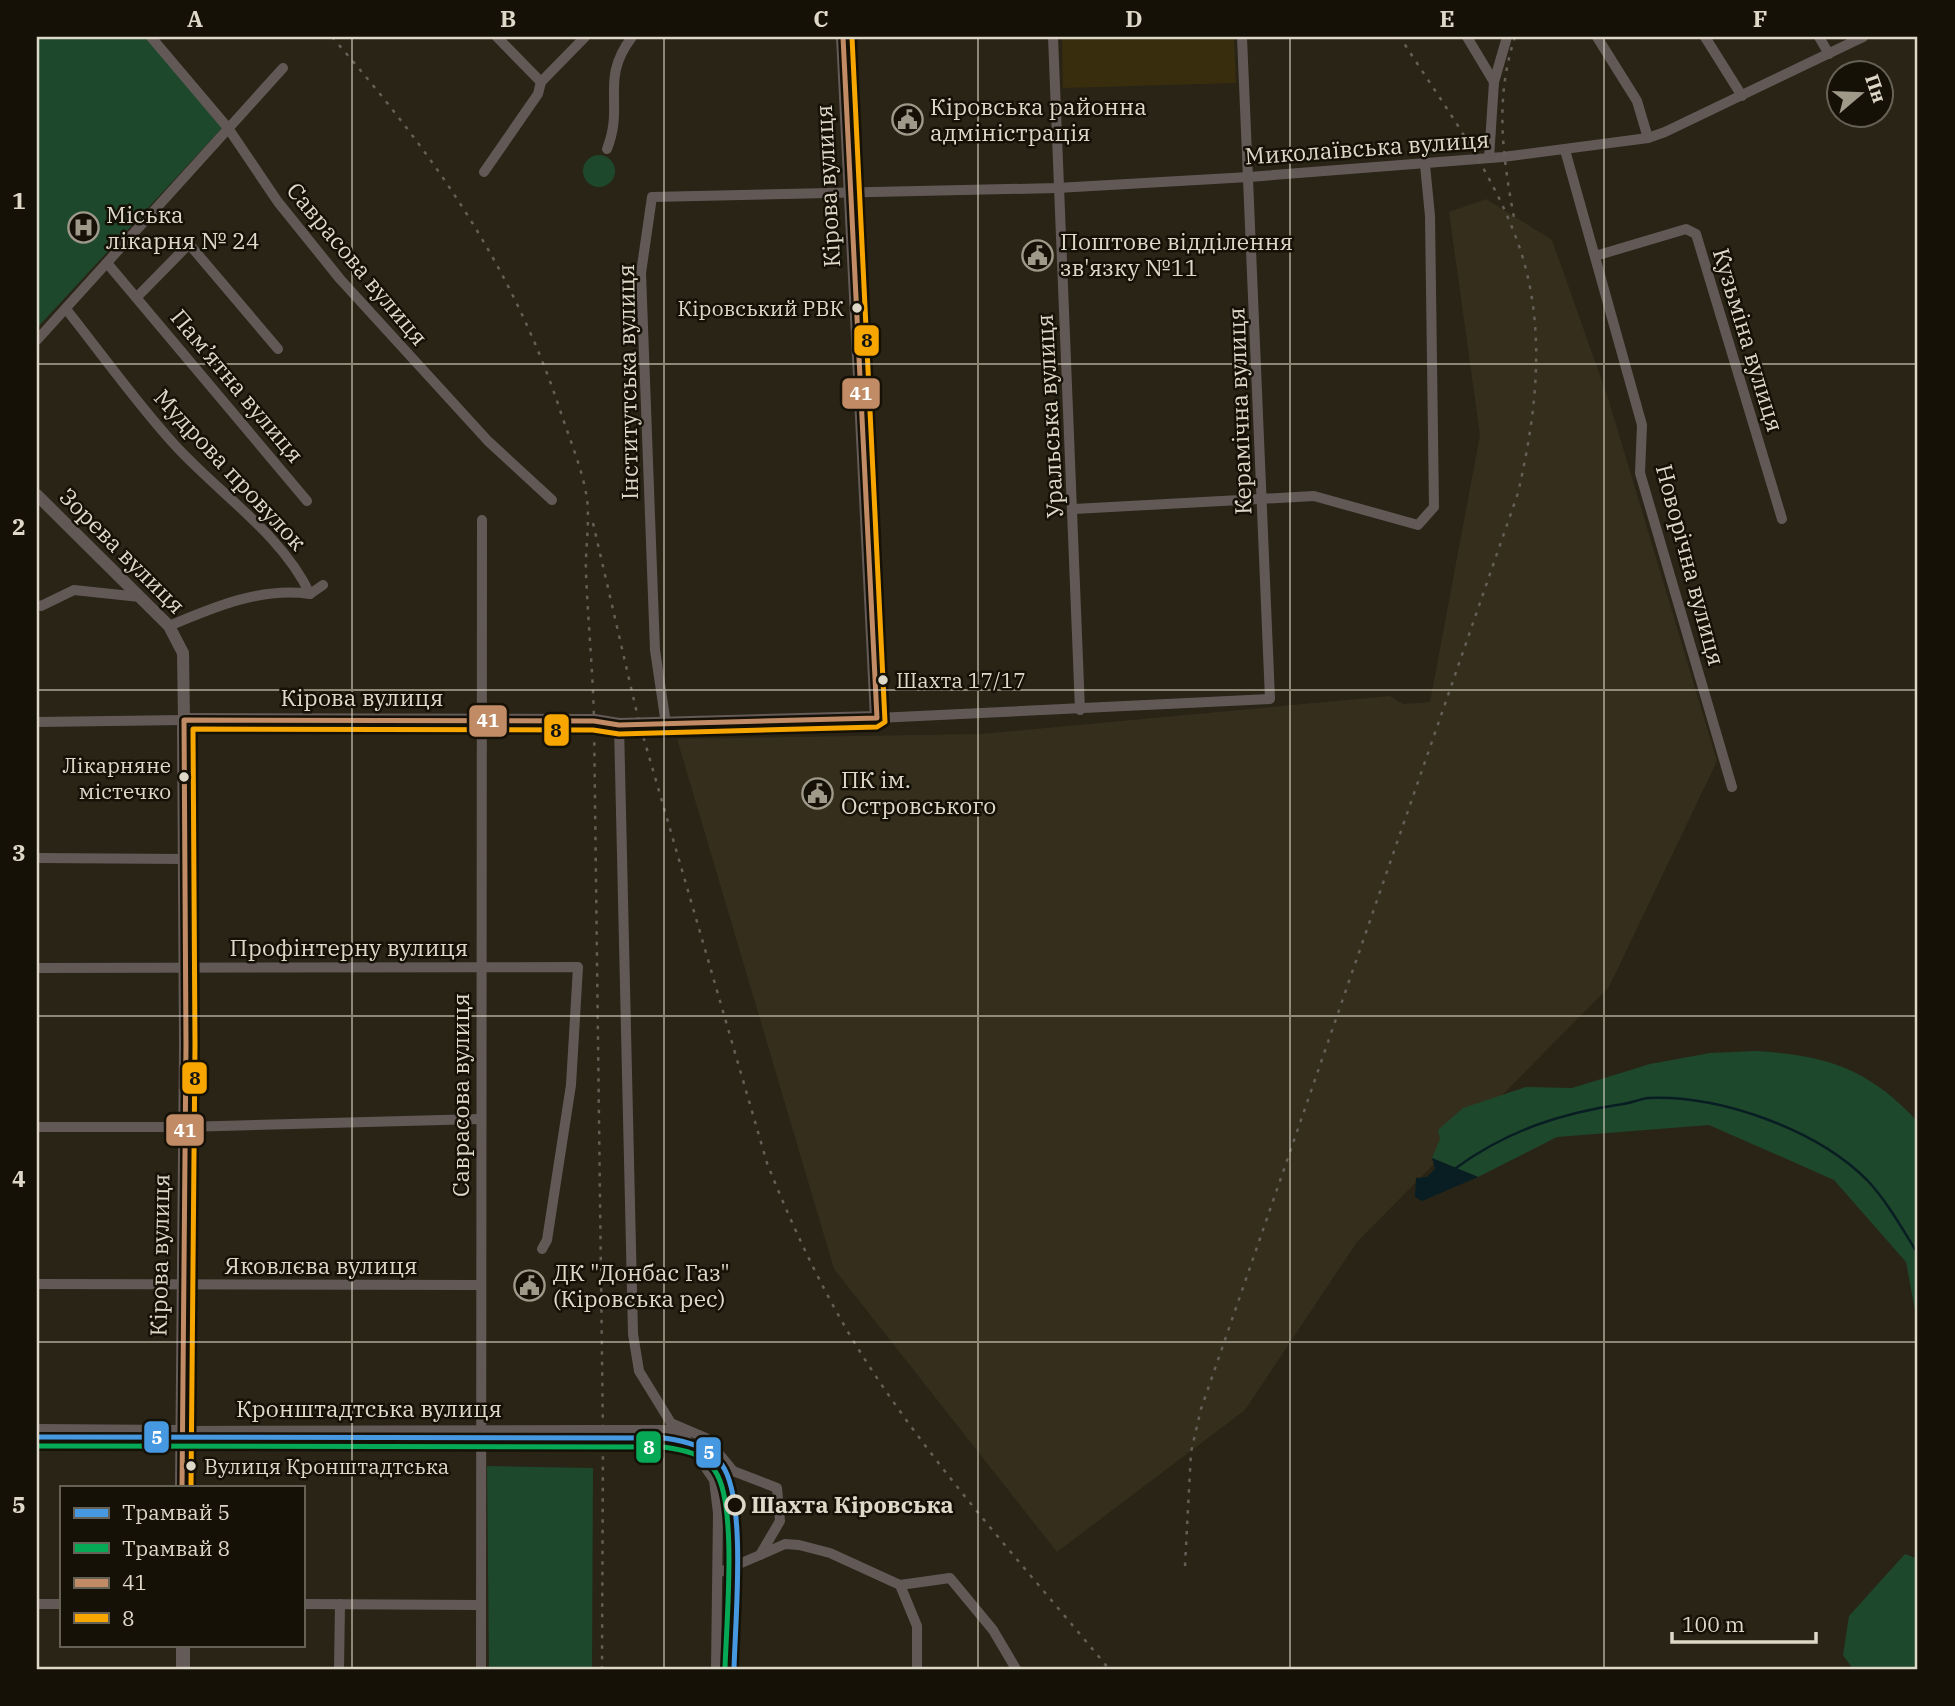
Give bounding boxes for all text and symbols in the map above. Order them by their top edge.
text: A [187,3,203,33]
text: B [500,3,516,33]
text: C [813,3,829,33]
text: D [1125,3,1143,33]
text: E [1439,3,1455,33]
text: F [1753,3,1767,33]
north arrow [1826,60,1896,130]
text: Пн [1860,71,1892,106]
place label: Кіровська районна адміністрація [930,91,1147,147]
public building icon: Кіровська районна адміністрація [890,103,924,137]
street label: Кірова вулиця [808,104,846,268]
street label: Миколаївська вулиця [1244,123,1490,171]
street label: Саврасова вулиця [281,176,435,351]
text: 1 [12,185,26,215]
place label: Міська лікарня № 24 [106,199,260,255]
hospital icon: Міська лікарня № 24 [66,211,100,245]
place label: Поштове відділення зв'язку №11 [1060,226,1293,282]
public building icon: Поштове відділення зв'язку №11 [1020,238,1054,272]
street label: Кузьміна вулиця [1707,244,1791,435]
street label: Інститутська вулиця [610,264,644,500]
place label: Кіровський РВК [678,294,845,322]
marker: Кіровський РВК [850,301,864,315]
street label: Пам’ятна вулиця [165,302,311,468]
street label: Керамічна вулиця [1220,307,1258,515]
street label: Уральська вулиця [1029,313,1069,519]
line badge: 8 [853,324,880,357]
text: 8 [861,328,873,352]
line badge: 41 [841,377,881,410]
text: 41 [850,381,872,405]
street label: Мудрова провулок [148,382,314,557]
street label: Новорічна вулиця [1650,461,1732,669]
street label: Зорева вулиця [53,481,192,620]
text: 2 [12,511,26,541]
place label: Шахта 17/17 [896,666,1026,694]
marker: Шахта 17/17 [876,673,890,687]
street label: Кірова вулиця [281,682,443,712]
line badge: 41 [468,704,508,738]
text: 41 [477,708,499,732]
line badge: 8 [543,713,570,747]
text: 8 [550,718,562,742]
place label: Лікарняне містечко [62,751,171,805]
place label: ПК ім. Островського [841,764,996,820]
marker: Лікарняне містечко [177,770,191,784]
public building icon: ПК ім. Островського [801,776,835,810]
text: 3 [12,837,26,867]
street label: Профінтерну вулиця [230,932,468,962]
street label: Саврасова вулиця [445,993,475,1197]
line badge: 8 [181,1061,208,1095]
text: 8 [189,1066,201,1090]
line badge: 41 [165,1113,205,1147]
text: 41 [174,1118,196,1142]
text: 4 [12,1163,26,1193]
street label: Кірова вулиця [143,1173,175,1337]
street label: Яковлєва вулиця [225,1250,417,1280]
place label: ДК "Донбас Газ" (Кіровська рес) [553,1257,730,1313]
public building icon: ДК "Донбас Газ" (Кіровська рес) [513,1269,547,1303]
street label: Кронштадтська вулиця [236,1393,502,1423]
line badge: 5 [143,1420,170,1454]
text: 5 [151,1425,163,1449]
line badge: 8 [635,1430,662,1464]
text: 8 [643,1435,655,1459]
line badge: 5 [695,1436,722,1469]
text: 5 [703,1440,715,1464]
place label: Вулиця Кронштадтська [204,1452,449,1480]
marker: Вулиця Кронштадтська [184,1459,198,1473]
legend [60,1486,304,1646]
text: 5 [12,1489,26,1519]
place label: Шахта Кіровська [751,1489,954,1519]
marker: Шахта Кіровська [725,1495,745,1515]
text: Трамвай 5 [122,1498,230,1526]
text: Трамвай 8 [122,1534,230,1562]
text: 41 [122,1568,147,1596]
scale bar [1672,1601,1815,1645]
text: 8 [122,1604,135,1632]
text: 100 m [1682,1610,1745,1638]

